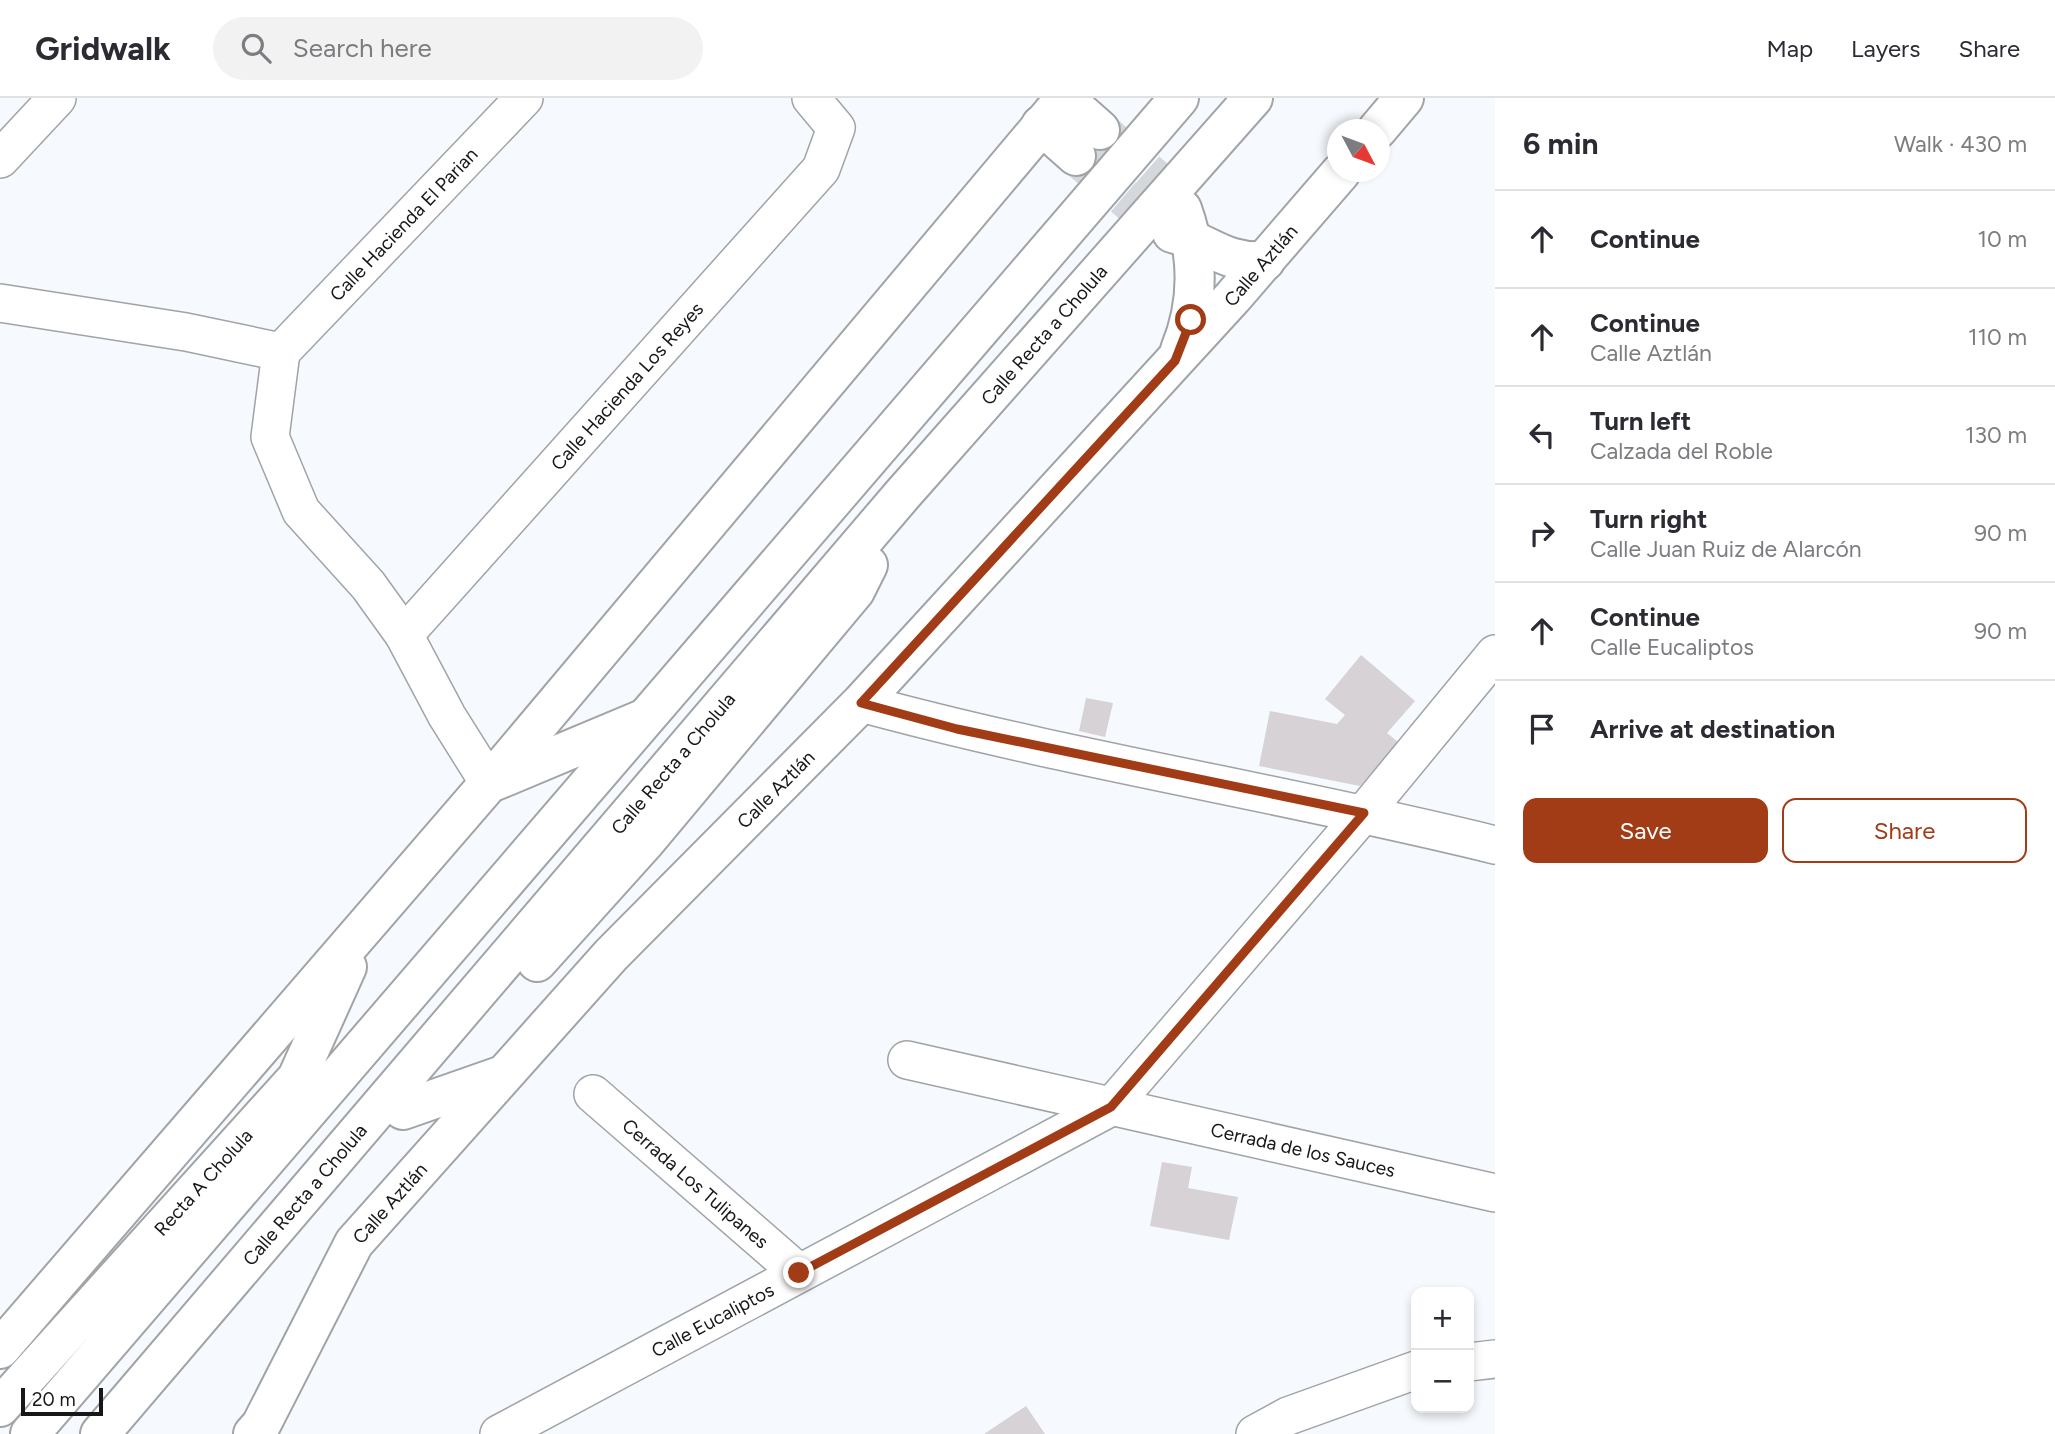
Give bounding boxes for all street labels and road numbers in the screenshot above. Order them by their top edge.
street label: Calle Hacienda El Parian [325,142,482,306]
street label: Calle Aztlán [1219,220,1302,311]
street label: Calle Recta a Cholula [976,260,1112,409]
street label: Calle Hacienda Los Reyes [546,297,708,475]
street label: Calle Recta a Cholula [606,688,740,839]
street label: Calle Aztlán [732,745,819,833]
street label: Cerrada Los Tulipanes [618,1113,774,1253]
street label: Cerrada de los Sauces [1208,1118,1398,1182]
street label: Calle Recta a Cholula [238,1119,372,1270]
street label: Recta A Cholula [149,1124,257,1240]
street label: Calle Aztlán [348,1158,432,1248]
street label: Calle Eucaliptos [647,1278,778,1362]

